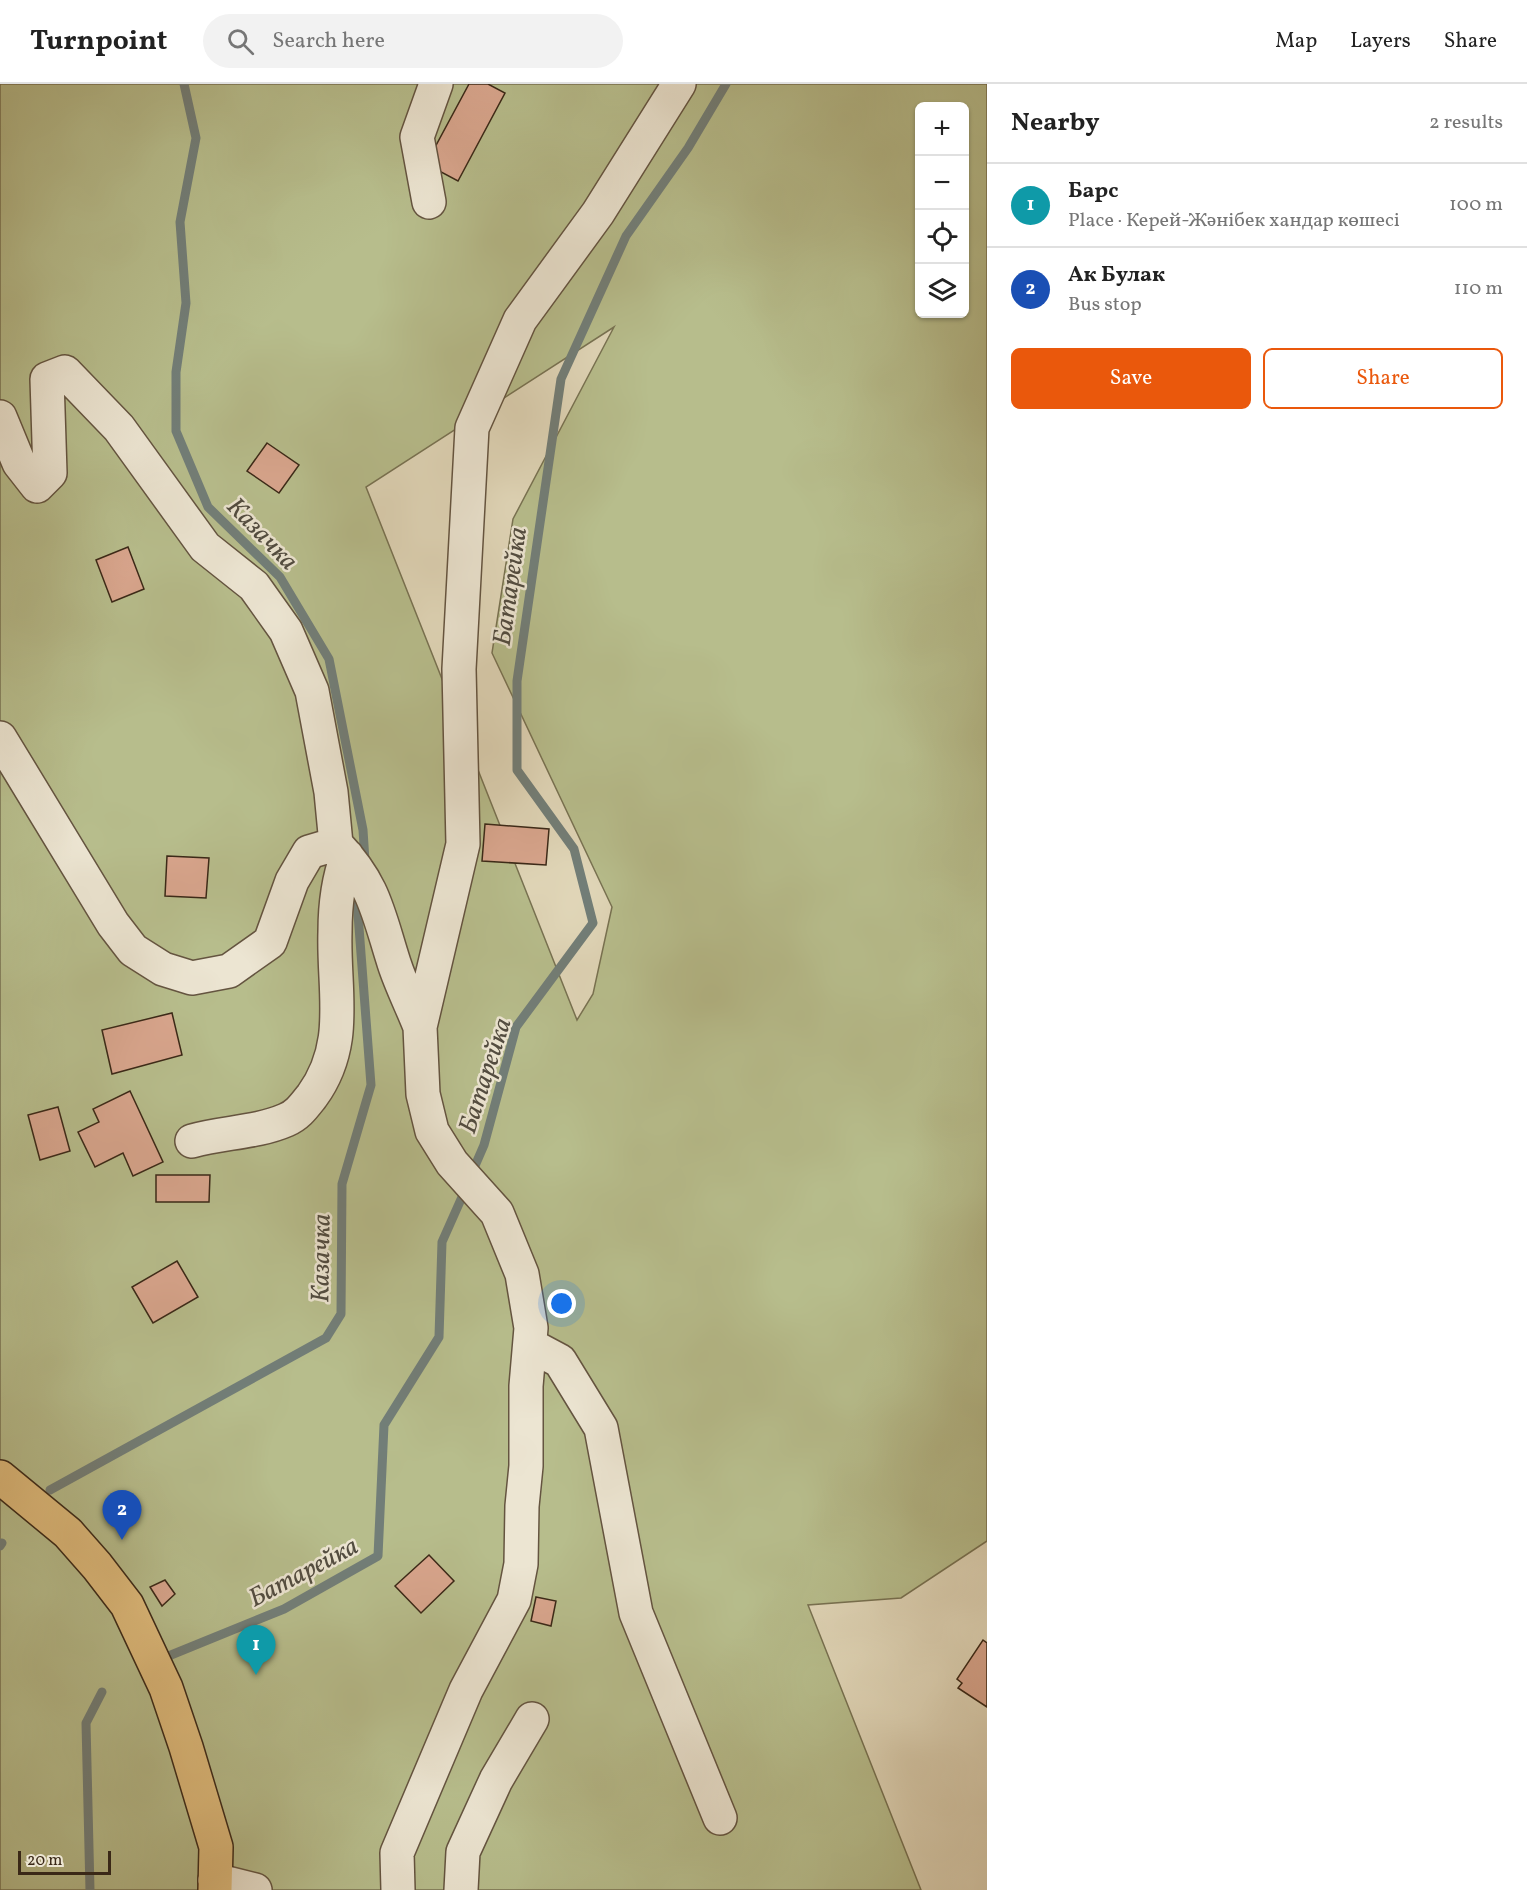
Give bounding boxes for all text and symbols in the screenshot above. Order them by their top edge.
search box [203,14,623,68]
text: Turnpoint [30,22,167,61]
icon: search [224,25,257,58]
text: Search here [272,26,385,57]
text: Map [1275,27,1317,56]
text: Layers [1350,27,1411,56]
text: Share [1444,27,1497,56]
map controls [915,102,969,318]
button: + [915,102,969,156]
text: Nearby [1011,105,1100,141]
text: 2 results [1429,109,1503,137]
button: − [915,156,969,210]
text: Барс [1068,176,1118,207]
text: 1 [1026,191,1035,219]
text: 100 m [1449,191,1503,219]
text: Place · Керей-Жәнібек хандар көшесі [1068,207,1400,235]
button: locate [915,210,969,264]
text: Ак Булак [1068,260,1165,291]
button: layers [915,264,969,318]
text: 2 [1025,275,1036,303]
text: 110 m [1454,275,1503,303]
text: Bus stop [1068,291,1142,319]
button: Save [1011,348,1251,409]
button: Share [1263,348,1503,409]
water label: Казачка [218,490,305,579]
water label: Батарейка [485,525,537,648]
water label: Батарейка [450,1013,521,1138]
water label: Казачка [303,1213,341,1303]
your location [547,1289,576,1318]
pin: 2 [102,1490,142,1540]
water label: Батарейка [243,1529,365,1617]
pin: 1 [236,1626,276,1675]
scale bar [18,1848,111,1876]
text: 20 m [27,1850,62,1872]

